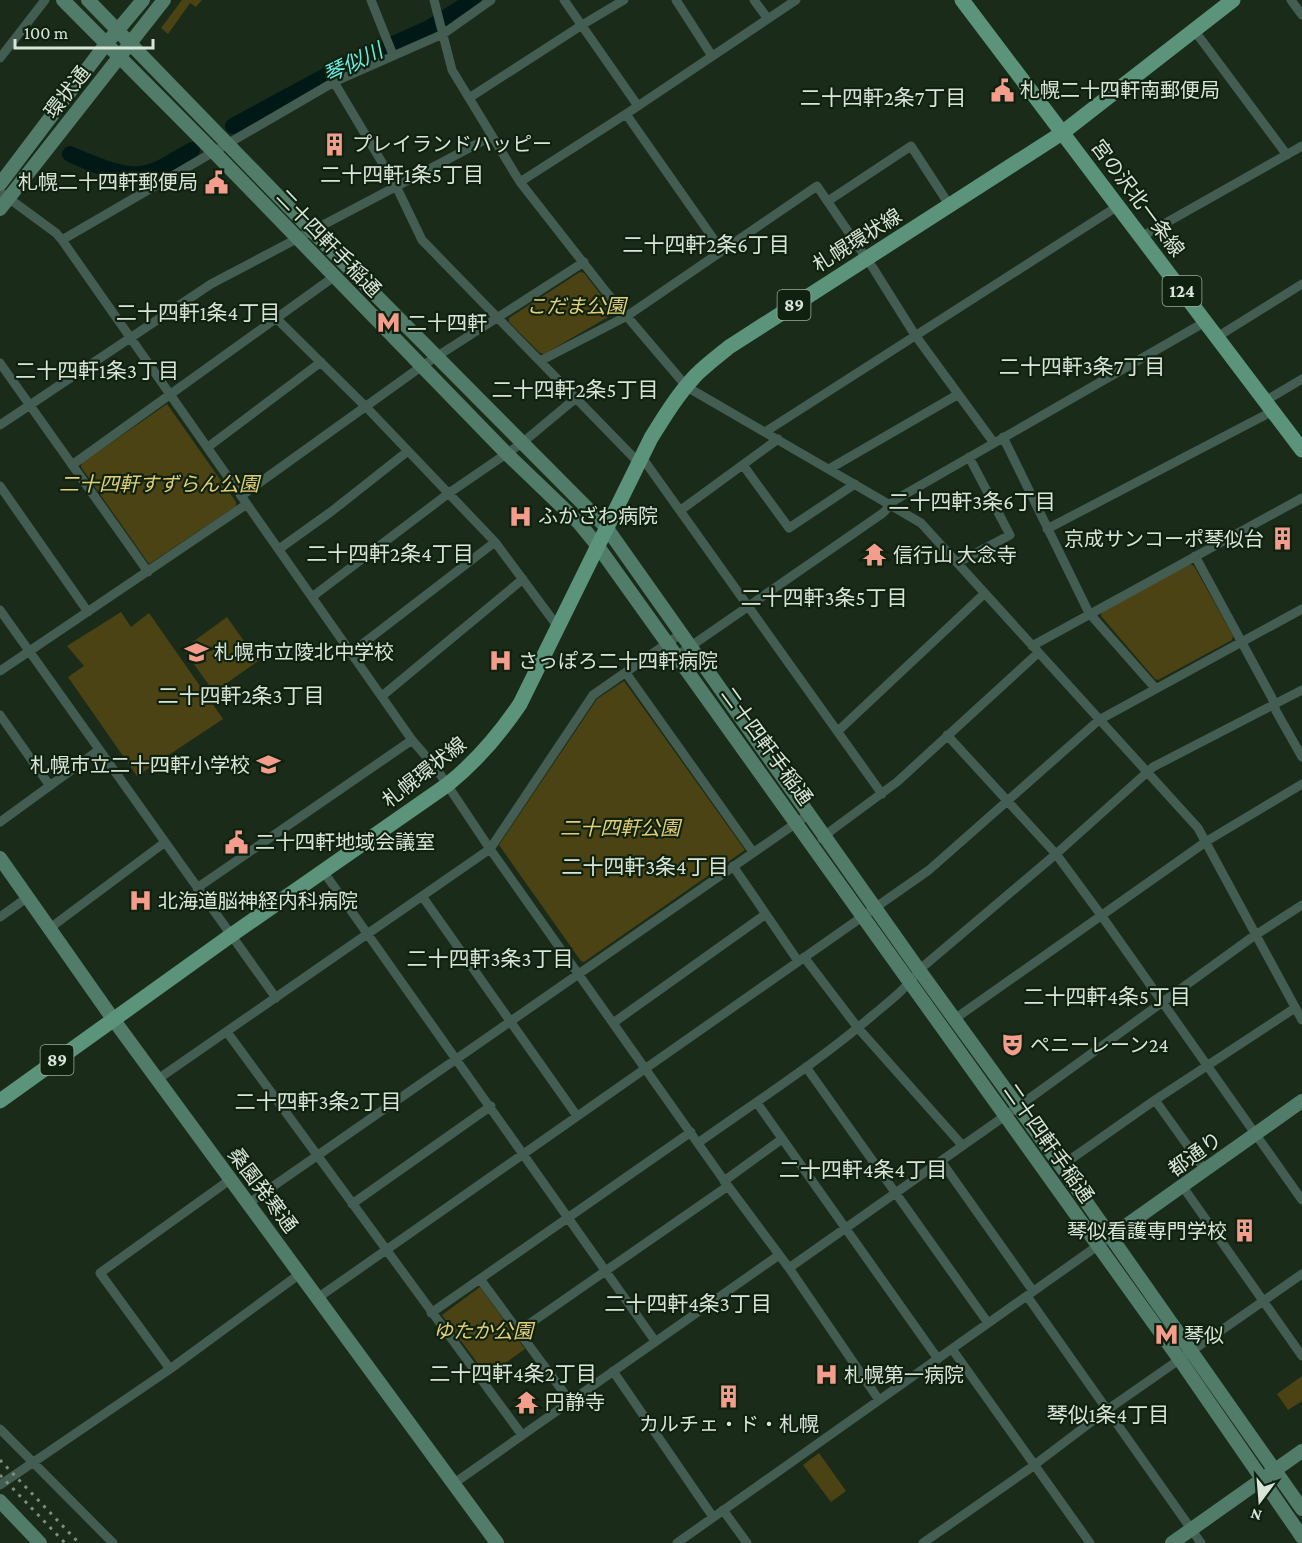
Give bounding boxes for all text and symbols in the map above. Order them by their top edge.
scale bar [15,12,153,50]
text: 100 m [24,23,69,43]
water label: 琴似川 [319,38,388,88]
street label: 環状通 [40,62,94,122]
public building icon: 札幌二十四軒南郵便局 [989,77,1015,103]
place label: 札幌二十四軒南郵便局 [1020,79,1220,101]
district label: 二十四軒2条7丁目 [800,86,966,110]
building icon: プレイランドハッピー [321,131,347,157]
place label: プレイランドハッピー [352,133,552,155]
street label: 宮の沢北一条線 [1087,135,1189,261]
district label: 二十四軒1条5丁目 [320,163,484,187]
public building icon: 札幌二十四軒郵便局 [203,169,229,195]
place label: 札幌二十四軒郵便局 [18,171,198,193]
street label: 二十四軒手稲通 [272,185,386,301]
street label: 札幌環状線 [809,204,905,276]
district label: 二十四軒2条6丁目 [622,233,790,257]
road number: 124 [1162,276,1202,306]
road number: 89 [778,290,810,320]
park label: こだま公園 [526,295,629,317]
district label: 二十四軒1条4丁目 [116,301,280,325]
metro station icon: 二十四軒 [376,310,402,336]
place label: 二十四軒 [407,312,487,334]
district label: 二十四軒3条7丁目 [999,355,1165,379]
district label: 二十四軒1条3丁目 [15,359,179,383]
district label: 二十四軒2条5丁目 [492,378,658,402]
park label: 二十四軒すずらん公園 [59,473,262,495]
district label: 二十四軒3条6丁目 [888,490,1056,514]
hospital icon: ふかざわ病院 [507,503,533,529]
place label: ふかざわ病院 [538,505,658,527]
building icon: 京成サンコーポ琴似台 [1269,526,1295,552]
place label: 京成サンコーポ琴似台 [1064,528,1264,550]
district label: 二十四軒2条4丁目 [306,542,474,566]
temple icon: 信行山 大念寺 [862,542,888,568]
place label: 信行山 大念寺 [893,544,1017,566]
district label: 二十四軒3条5丁目 [741,586,907,610]
school or university icon: 札幌市立陵北中学校 [183,639,209,665]
place label: 札幌市立陵北中学校 [214,641,394,663]
hospital icon: さっぽろ二十四軒病院 [487,648,513,674]
place label: さっぽろ二十四軒病院 [518,650,718,672]
street label: 二十四軒手稲通 [717,683,817,809]
district label: 二十四軒2条3丁目 [158,684,324,708]
street label: 札幌環状線 [378,733,470,811]
school or university icon: 札幌市立二十四軒小学校 [255,752,281,778]
place label: 札幌市立二十四軒小学校 [30,754,250,776]
park label: 二十四軒公園 [560,817,683,839]
public building icon: 二十四軒地域会議室 [224,829,250,855]
place label: 二十四軒地域会議室 [255,831,435,853]
district label: 二十四軒3条4丁目 [561,855,729,879]
hospital icon: 北海道脳神経内科病院 [127,888,153,914]
place label: 北海道脳神経内科病院 [158,890,358,912]
district label: 二十四軒3条3丁目 [407,947,573,971]
district label: 二十四軒4条5丁目 [1023,985,1191,1009]
theatre icon: ペニーレーン24 [999,1032,1025,1058]
place label: ペニーレーン24 [1030,1034,1169,1056]
road number: 89 [40,1045,74,1075]
street label: 二十四軒手稲通 [1000,1079,1098,1207]
district label: 二十四軒3条2丁目 [235,1090,401,1114]
street label: 都通り [1164,1127,1226,1181]
street label: 桑園発寒通 [224,1143,302,1237]
district label: 二十四軒4条4丁目 [779,1158,947,1182]
building icon: 琴似看護専門学校 [1232,1218,1258,1244]
place label: 琴似看護専門学校 [1067,1220,1227,1242]
district label: 二十四軒4条3丁目 [604,1292,772,1316]
park label: ゆたか公園 [433,1320,536,1342]
metro station icon: 琴似 [1153,1322,1179,1348]
place label: 琴似 [1184,1324,1224,1346]
district label: 二十四軒4条2丁目 [429,1362,597,1386]
hospital icon: 札幌第一病院 [813,1362,839,1388]
place label: 札幌第一病院 [844,1364,964,1386]
building icon: カルチェ・ド・札幌 [716,1383,742,1409]
temple icon: 円静寺 [514,1389,540,1415]
place label: 円静寺 [545,1391,605,1413]
district label: 琴似1条4丁目 [1047,1403,1169,1427]
place label: カルチェ・ド・札幌 [639,1413,819,1435]
north arrow [1230,1471,1290,1531]
text: N [1248,1505,1264,1525]

